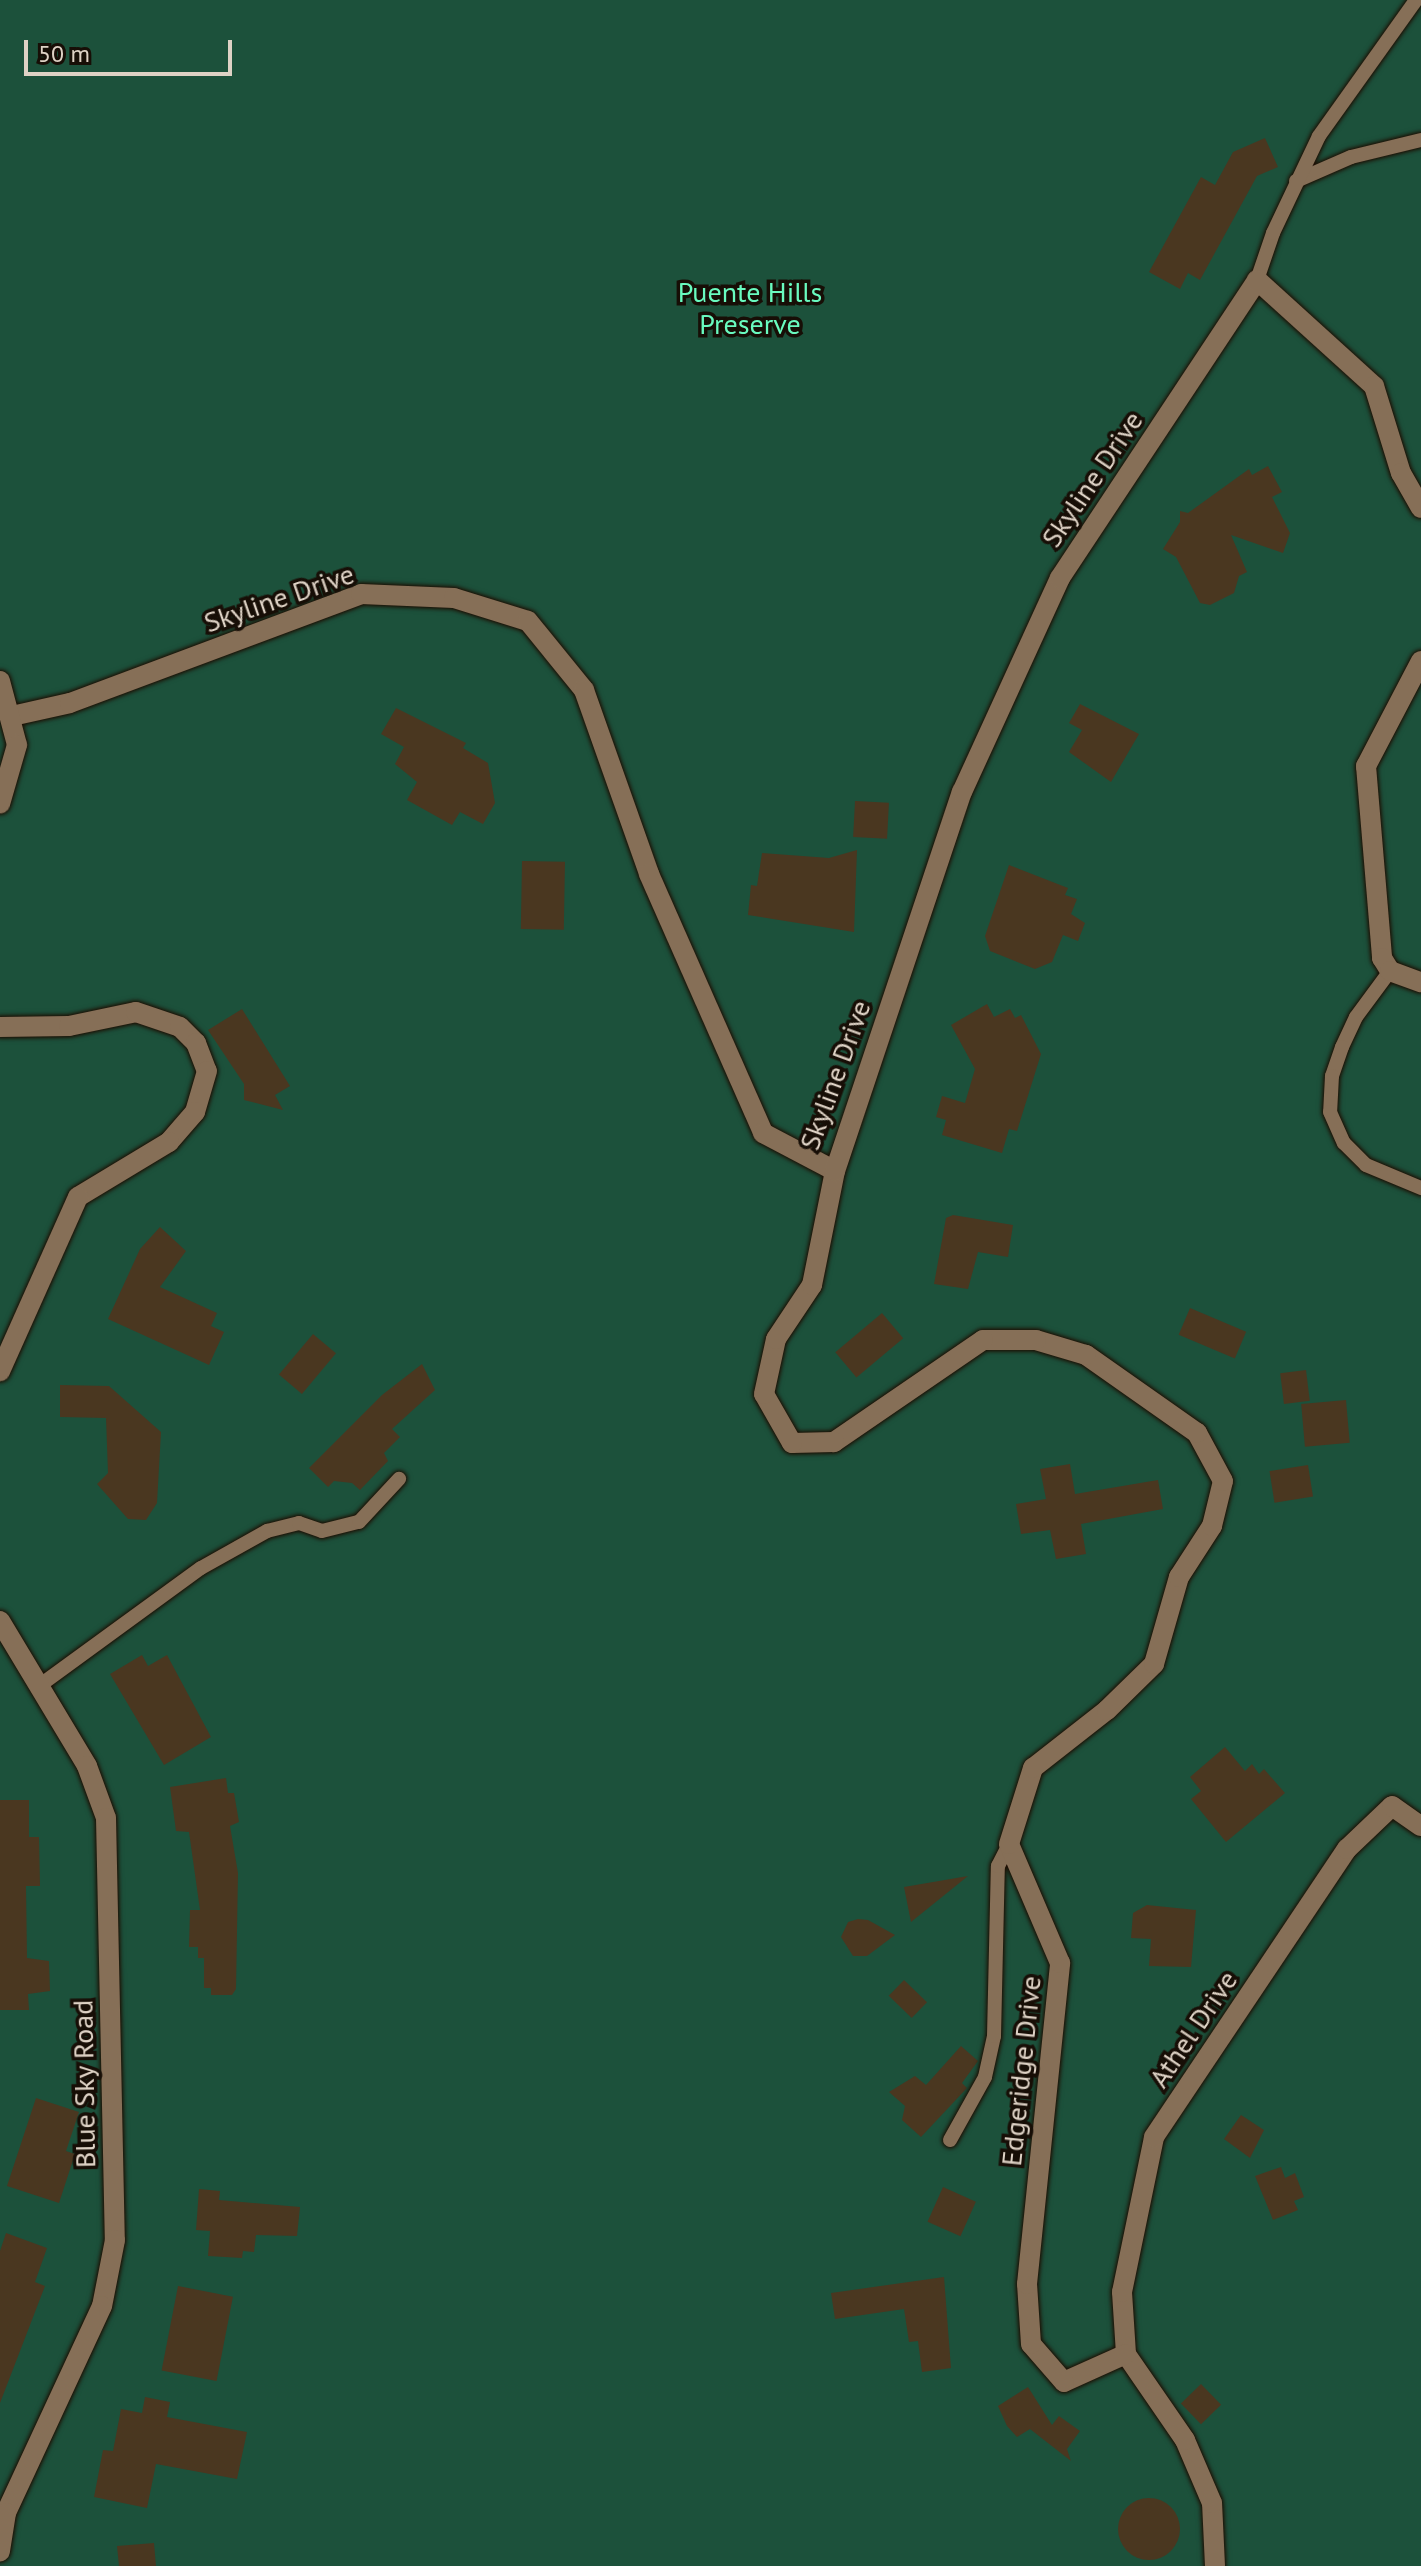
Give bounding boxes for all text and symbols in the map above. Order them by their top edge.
scale bar [28,24,236,74]
text: 50 m [38,38,90,69]
park label: Puente Hills Preserve [678,275,822,341]
street label: Skyline Drive [1034,405,1150,553]
street label: Skyline Drive [200,557,358,639]
street label: Skyline Drive [792,996,878,1154]
street label: Athel Drive [1142,1964,1244,2094]
street label: Edgeridge Drive [994,1974,1048,2168]
street label: Blue Sky Road [66,1999,102,2169]

